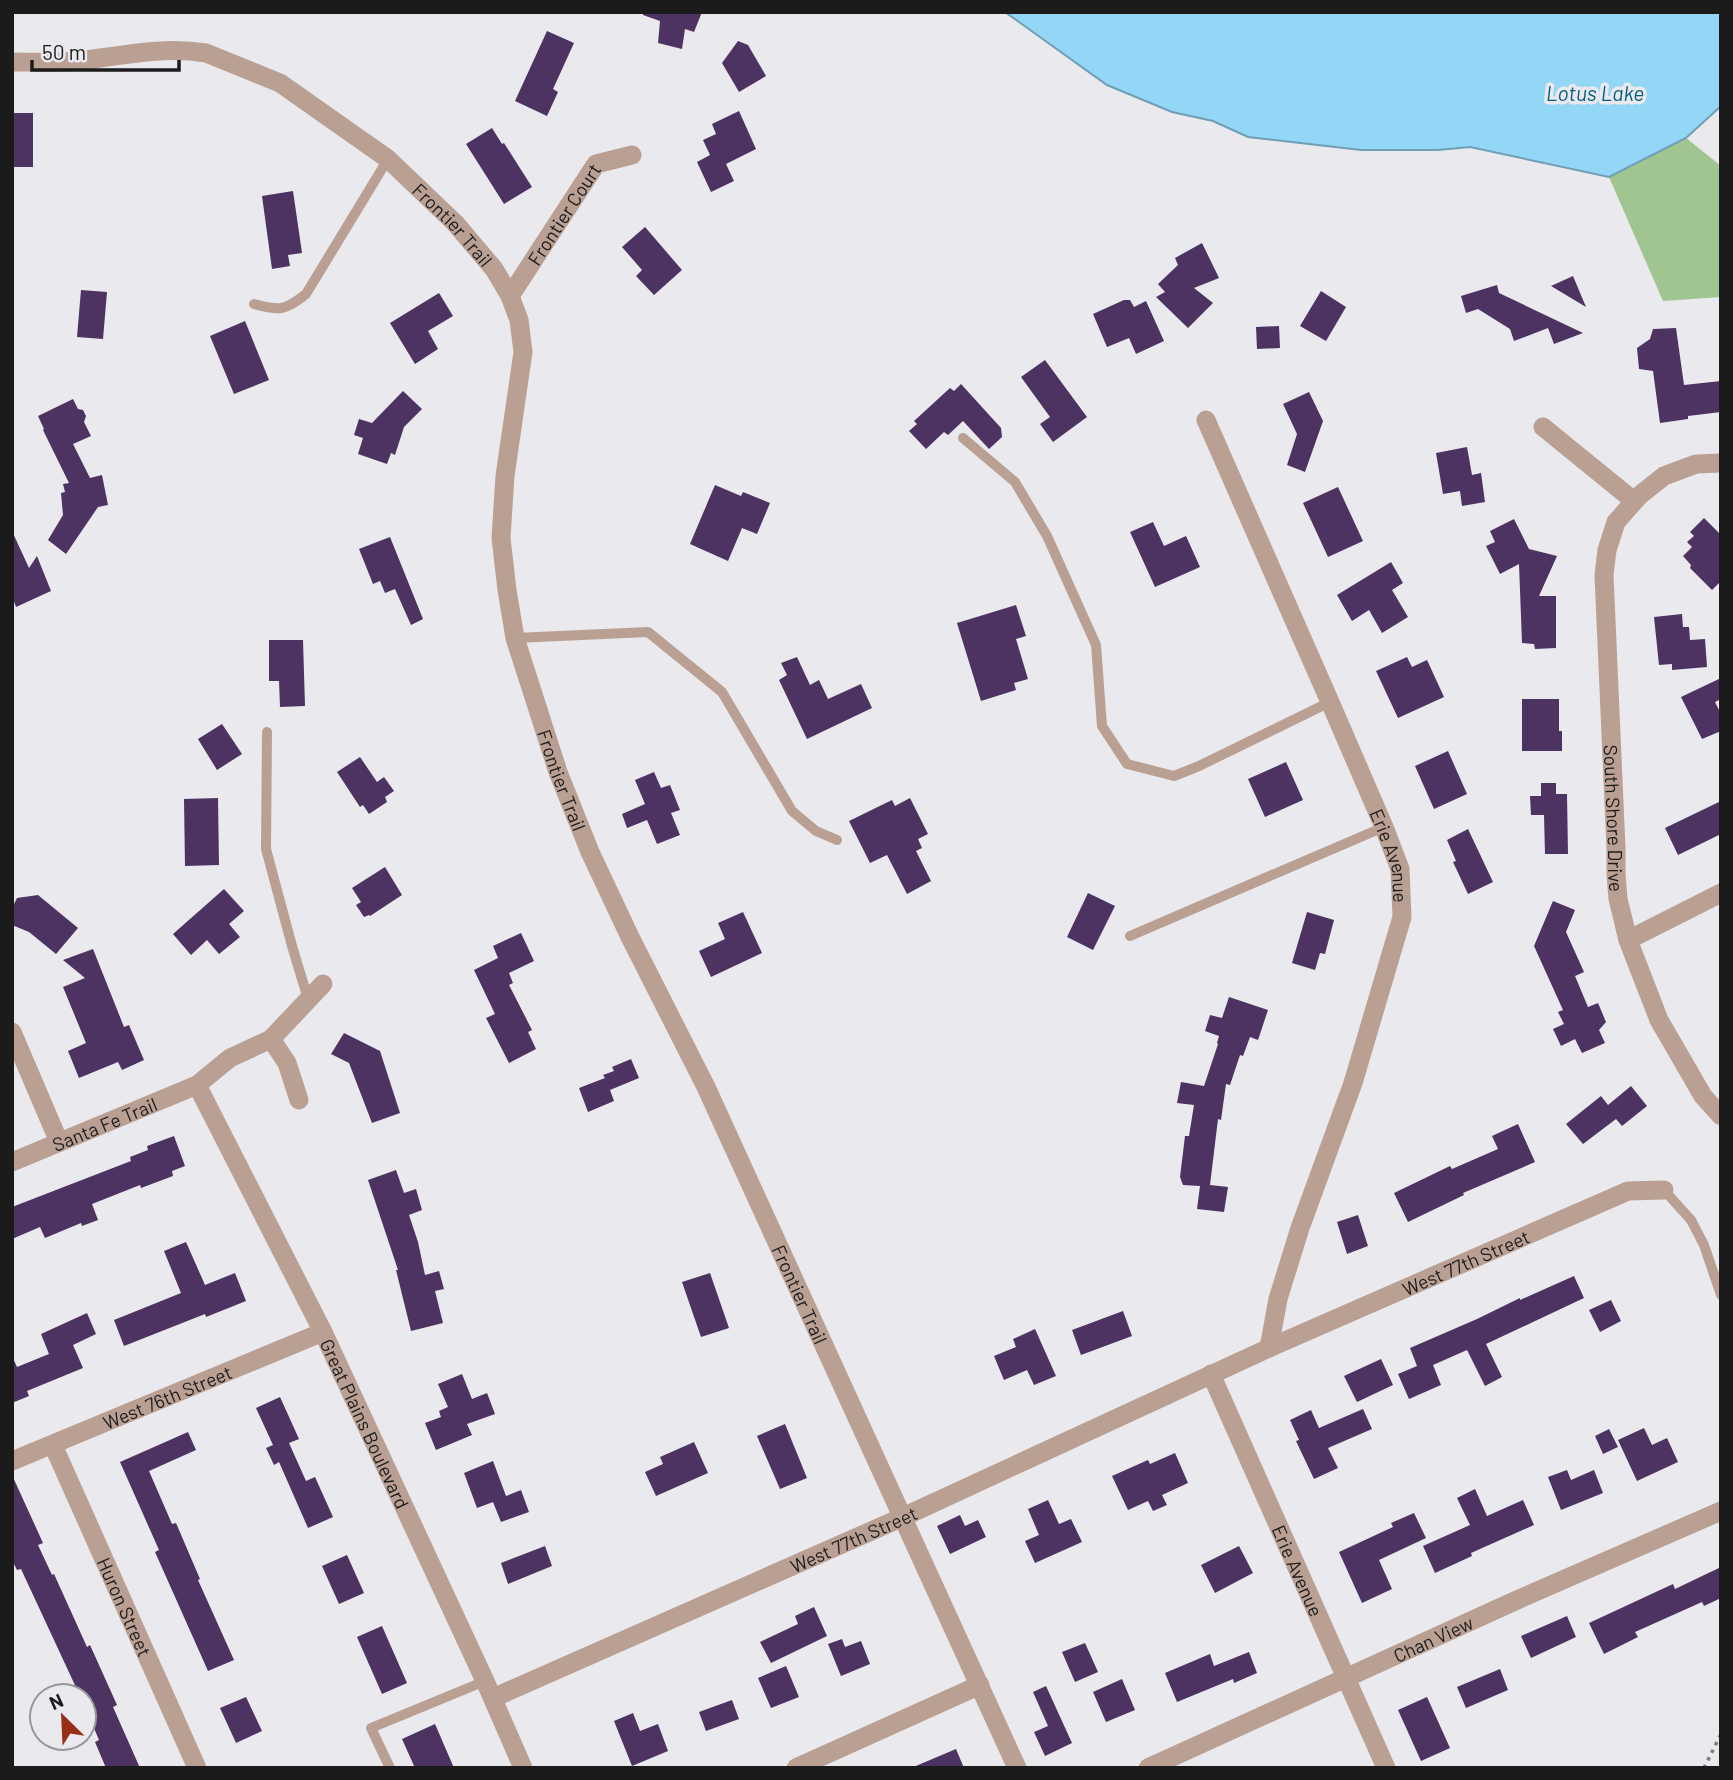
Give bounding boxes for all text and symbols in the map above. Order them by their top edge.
scale bar [32,28,178,72]
text: 50 m [42,39,86,64]
water label: Lotus Lake [1546,80,1644,105]
street label: Frontier Court [522,159,605,269]
street label: Frontier Trail [408,178,498,271]
street label: Frontier Trail [534,726,592,834]
street label: South Shore Drive [1600,744,1629,893]
street label: Erie Avenue [1366,805,1413,903]
street label: Santa Fe Trail [49,1092,160,1156]
street label: West 77th Street [1399,1224,1533,1300]
street label: Frontier Trail [768,1241,833,1347]
street label: Great Plains Boulevard [316,1335,415,1512]
street label: West 76th Street [99,1360,235,1434]
street label: West 77th Street [786,1501,921,1577]
street label: Erie Avenue [1268,1521,1329,1620]
street label: Huron Street [93,1554,157,1660]
street label: Chan View [1389,1610,1477,1666]
north arrow [28,1682,98,1752]
text: N [45,1688,66,1714]

